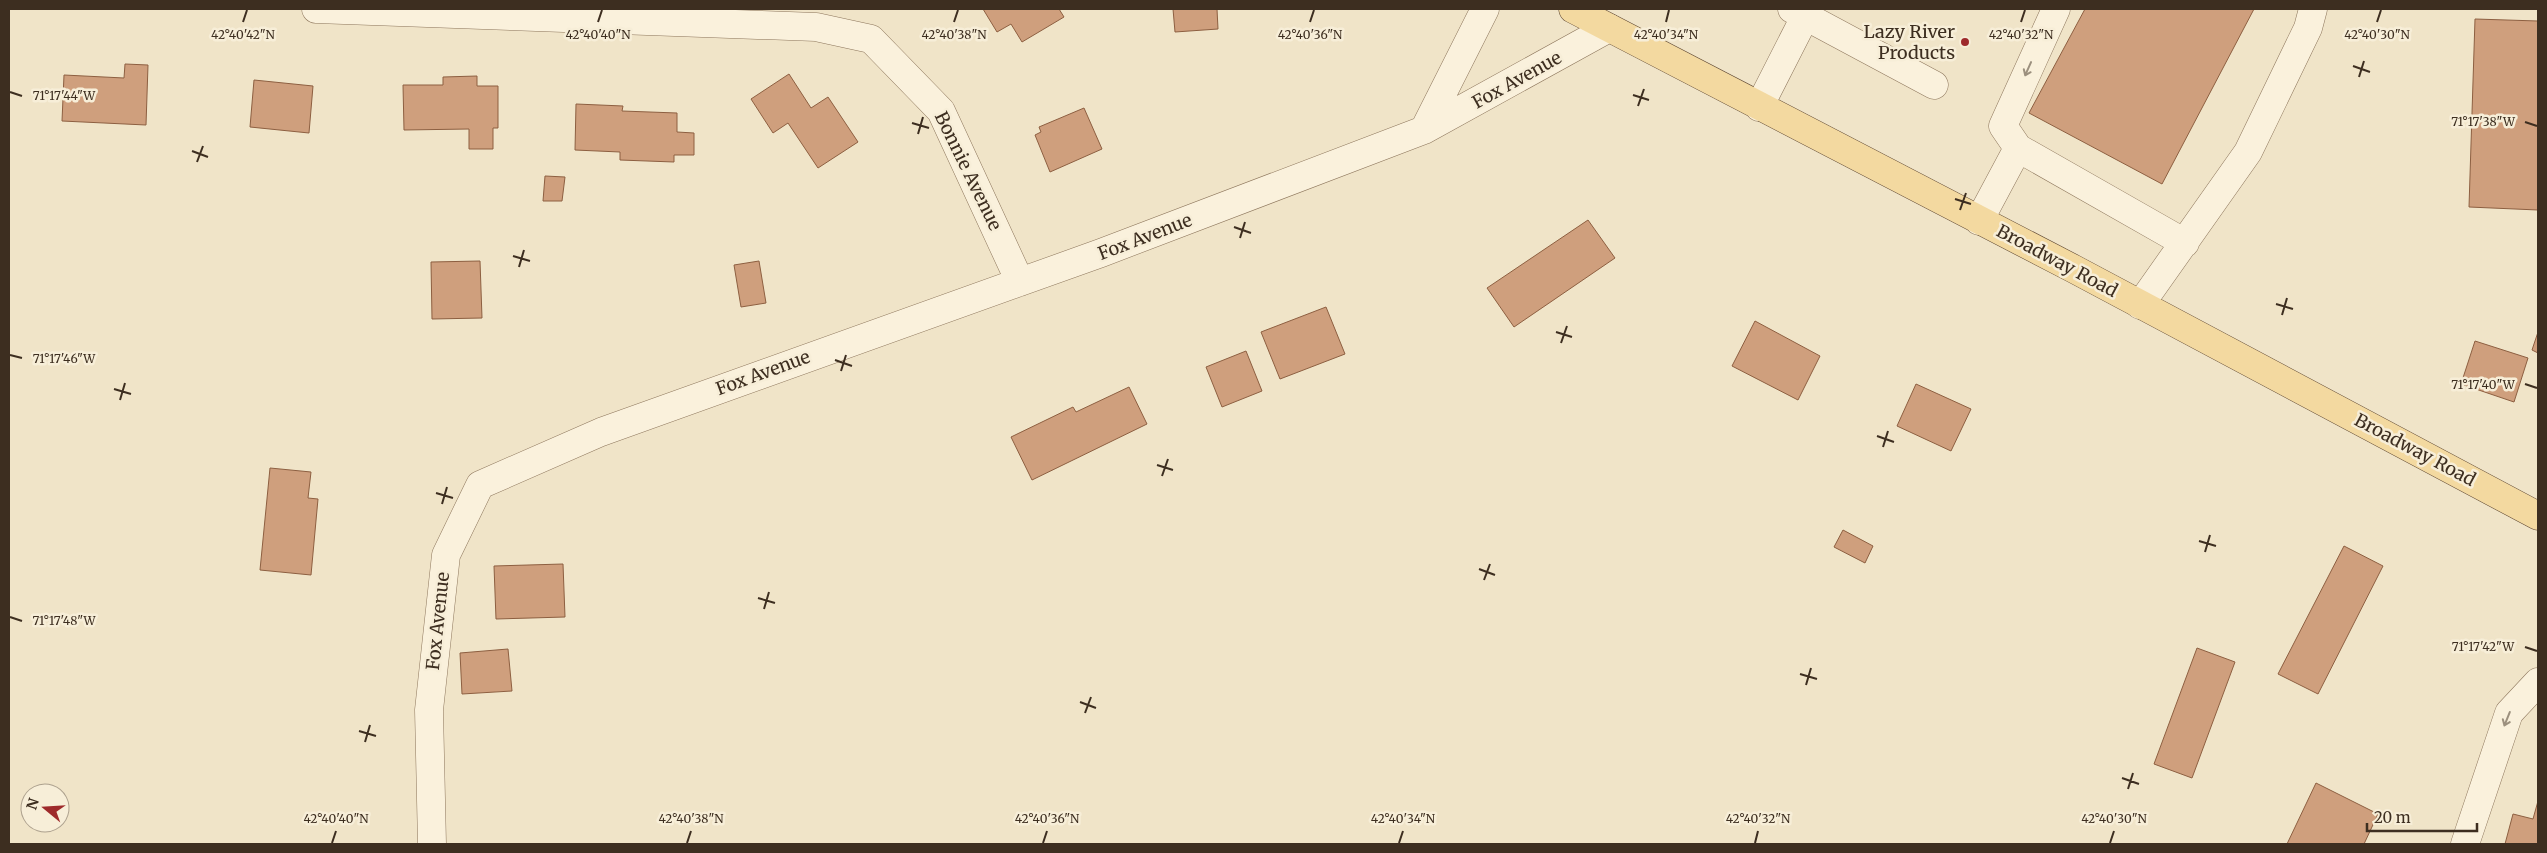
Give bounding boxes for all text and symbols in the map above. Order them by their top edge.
place label: Lazy River Products [1863,20,1955,64]
text: 42°40'42"N [211,27,276,42]
text: 42°40'40"N [565,27,631,42]
text: 42°40'38"N [921,27,987,42]
text: 42°40'36"N [1278,27,1343,42]
text: 42°40'34"N [1634,27,1699,42]
text: 42°40'32"N [1989,27,2054,42]
text: 42°40'30"N [2344,27,2411,42]
marker: Lazy River Products [1959,36,1971,48]
street label: Fox Avenue [1468,46,1565,114]
one-way arrow [2022,61,2032,76]
text: 71°17'44"W [33,88,96,103]
street label: Bonnie Avenue [930,108,1007,234]
text: 71°17'38"W [2451,114,2516,129]
street label: Fox Avenue [1095,208,1195,265]
street label: Broadway Road [1993,219,2122,302]
street label: Fox Avenue [713,345,813,400]
text: 71°17'46"W [33,351,96,366]
text: 71°17'40"W [2451,377,2516,392]
street label: Broadway Road [2351,408,2480,491]
street label: Fox Avenue [421,571,454,671]
text: 71°17'48"W [32,613,97,628]
text: 71°17'42"W [2452,639,2515,654]
one-way arrow [2502,711,2512,726]
north arrow [20,783,70,833]
text: N [22,796,43,812]
scale bar [2367,800,2477,832]
text: 20 m [2374,808,2411,827]
text: 42°40'40"N [303,811,369,826]
text: 42°40'38"N [658,811,724,826]
text: 42°40'36"N [1015,811,1080,826]
text: 42°40'34"N [1371,811,1436,826]
text: 42°40'32"N [1726,811,1791,826]
text: 42°40'30"N [2081,811,2148,826]

